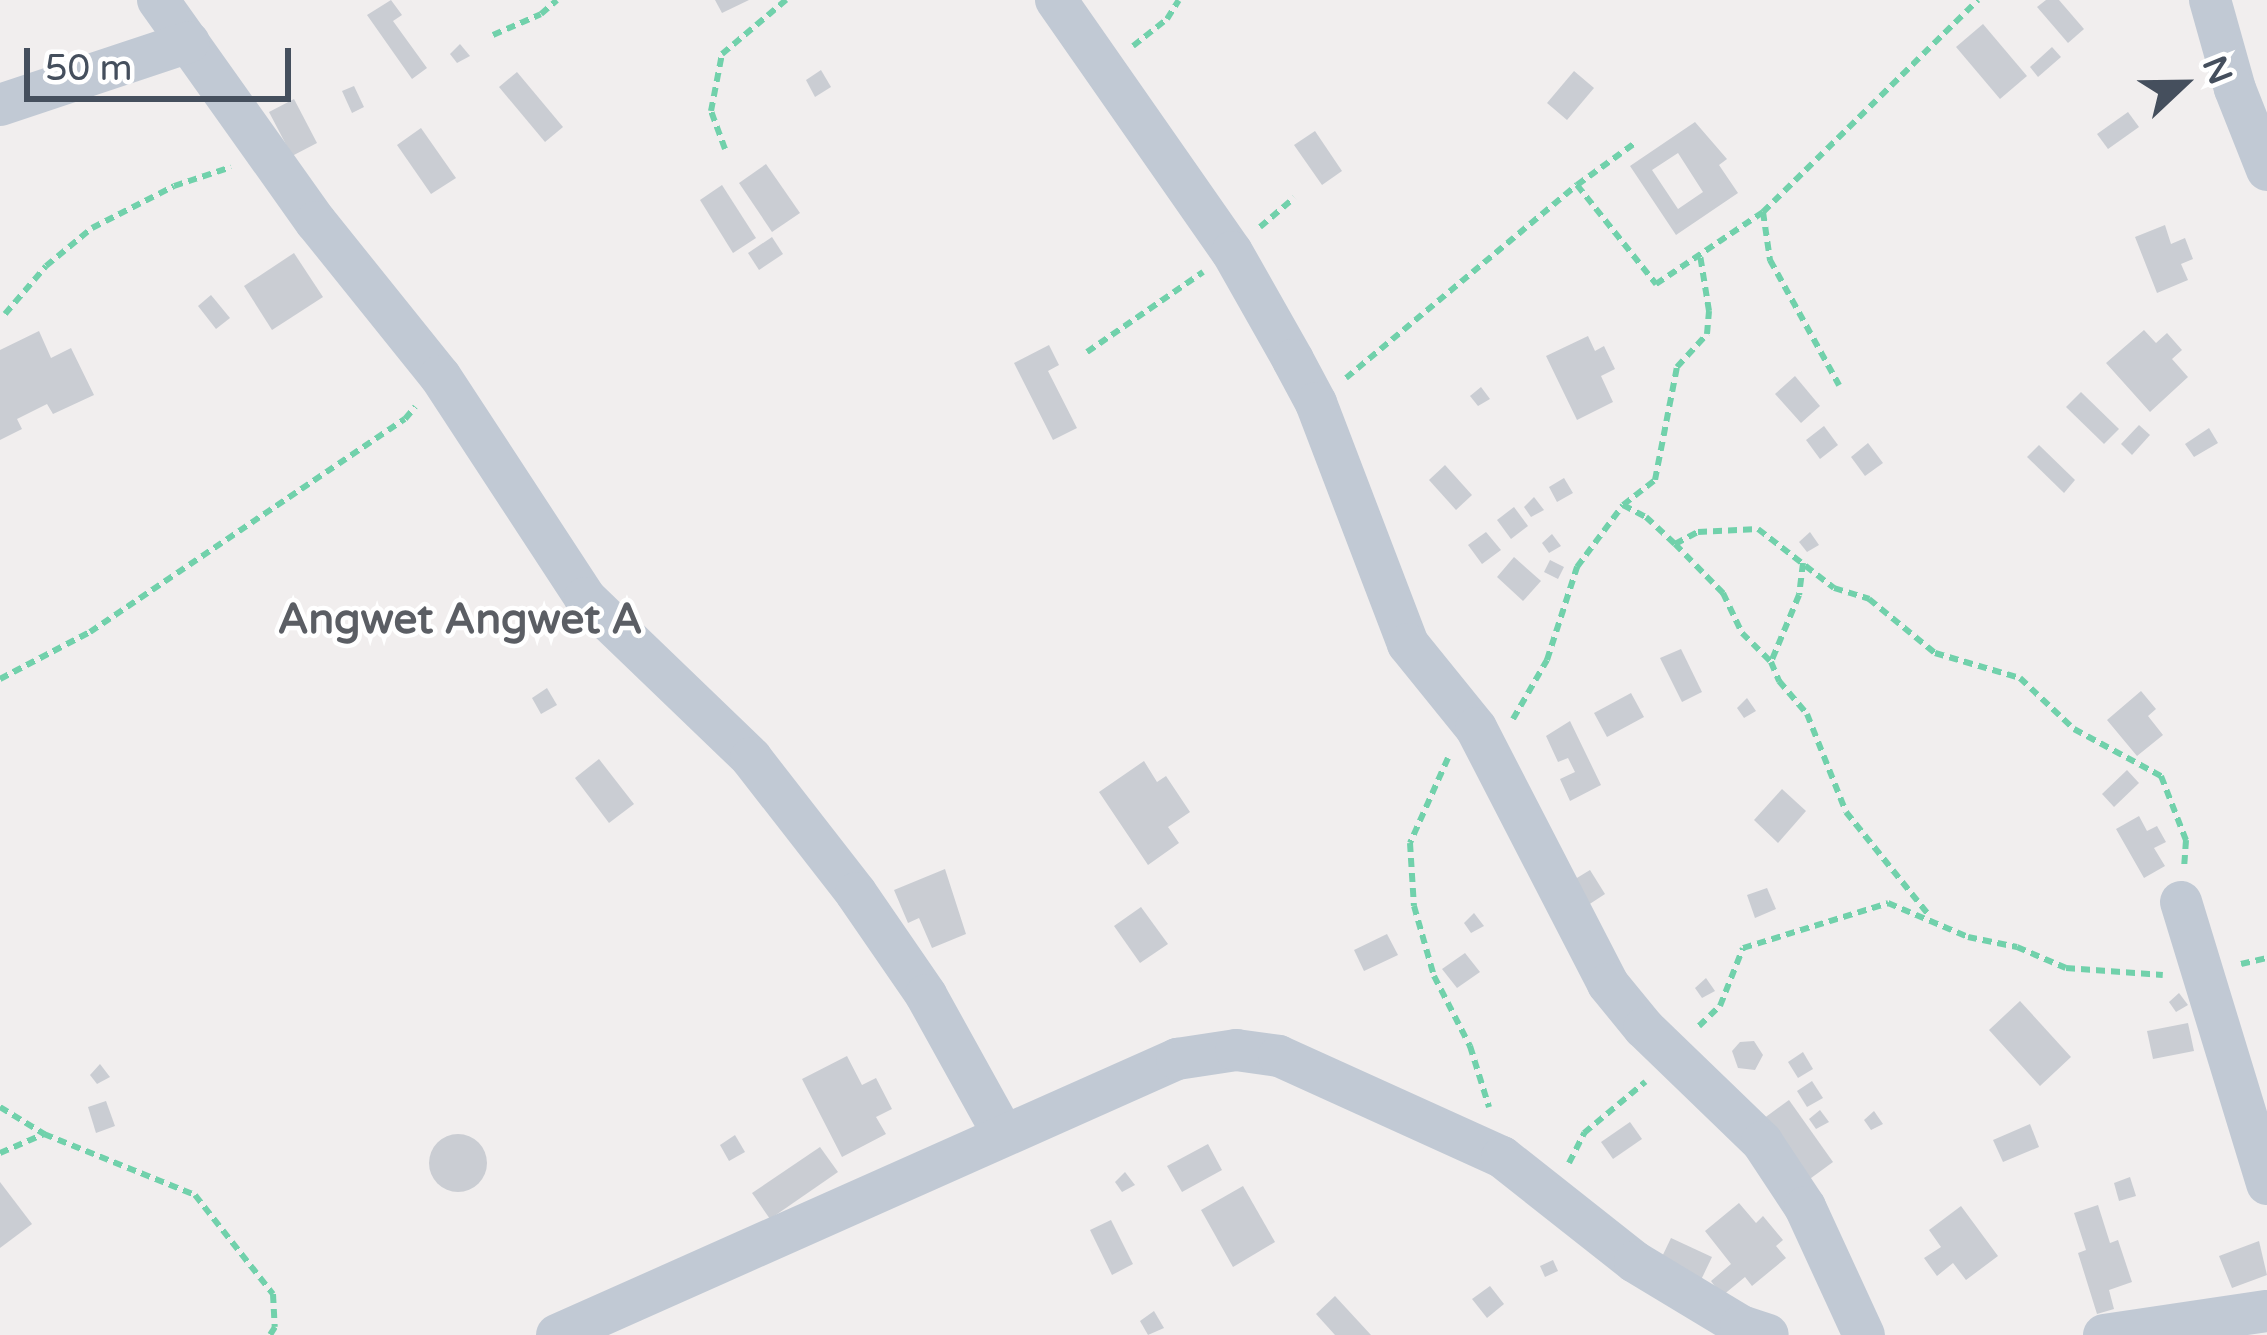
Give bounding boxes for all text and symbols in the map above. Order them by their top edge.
scale bar [30,24,297,98]
north arrow [2123,24,2243,144]
text: 50 m [45,47,133,90]
text: N [2194,51,2240,90]
district label: Angwet Angwet A [277,595,643,645]

